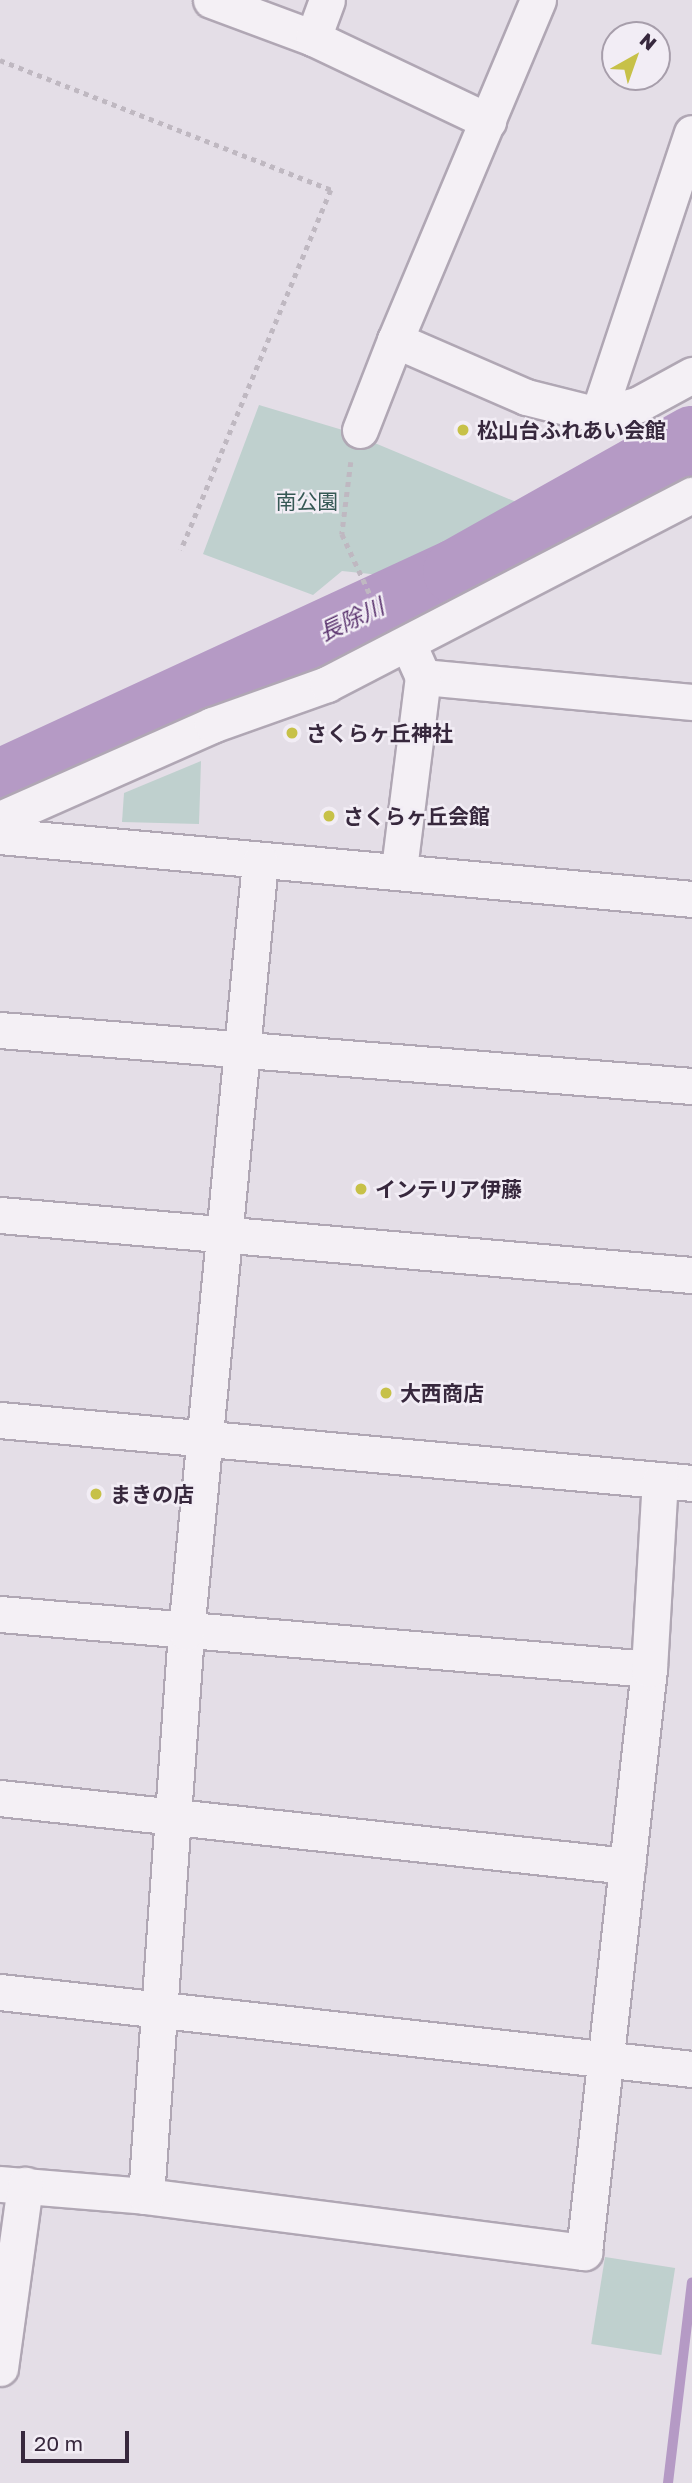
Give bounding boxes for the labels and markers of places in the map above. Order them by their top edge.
place label: 松山台ふれあい会館 [477,417,666,443]
marker: 松山台ふれあい会館 [455,422,471,438]
place label: さくらヶ丘神社 [306,720,453,746]
marker: さくらヶ丘神社 [284,725,300,741]
place label: さくらヶ丘会館 [343,803,490,829]
marker: さくらヶ丘会館 [321,808,337,824]
place label: インテリア伊藤 [375,1176,522,1202]
marker: インテリア伊藤 [353,1181,369,1197]
place label: 大西商店 [400,1380,484,1406]
marker: 大西商店 [378,1385,394,1401]
place label: まきの店 [110,1481,194,1507]
marker: まきの店 [88,1486,104,1502]

